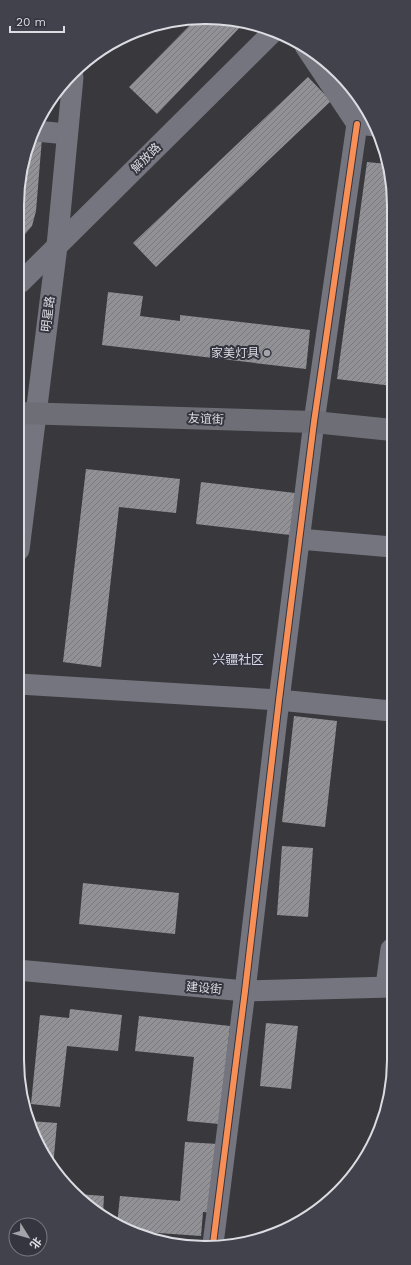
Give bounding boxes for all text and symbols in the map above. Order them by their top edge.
scale bar [10,8,64,34]
text: 20 m [16,15,46,29]
street label: 解放路 [128,140,164,176]
street label: 明星路 [39,295,57,333]
place label: 家美灯具 [211,346,259,360]
marker: 家美灯具 [262,348,272,358]
street label: 友谊街 [188,411,224,427]
district label: 兴疆社区 [212,652,264,667]
street label: 建设街 [185,979,223,997]
north arrow [8,1217,48,1257]
text: 北 [27,1234,44,1251]

